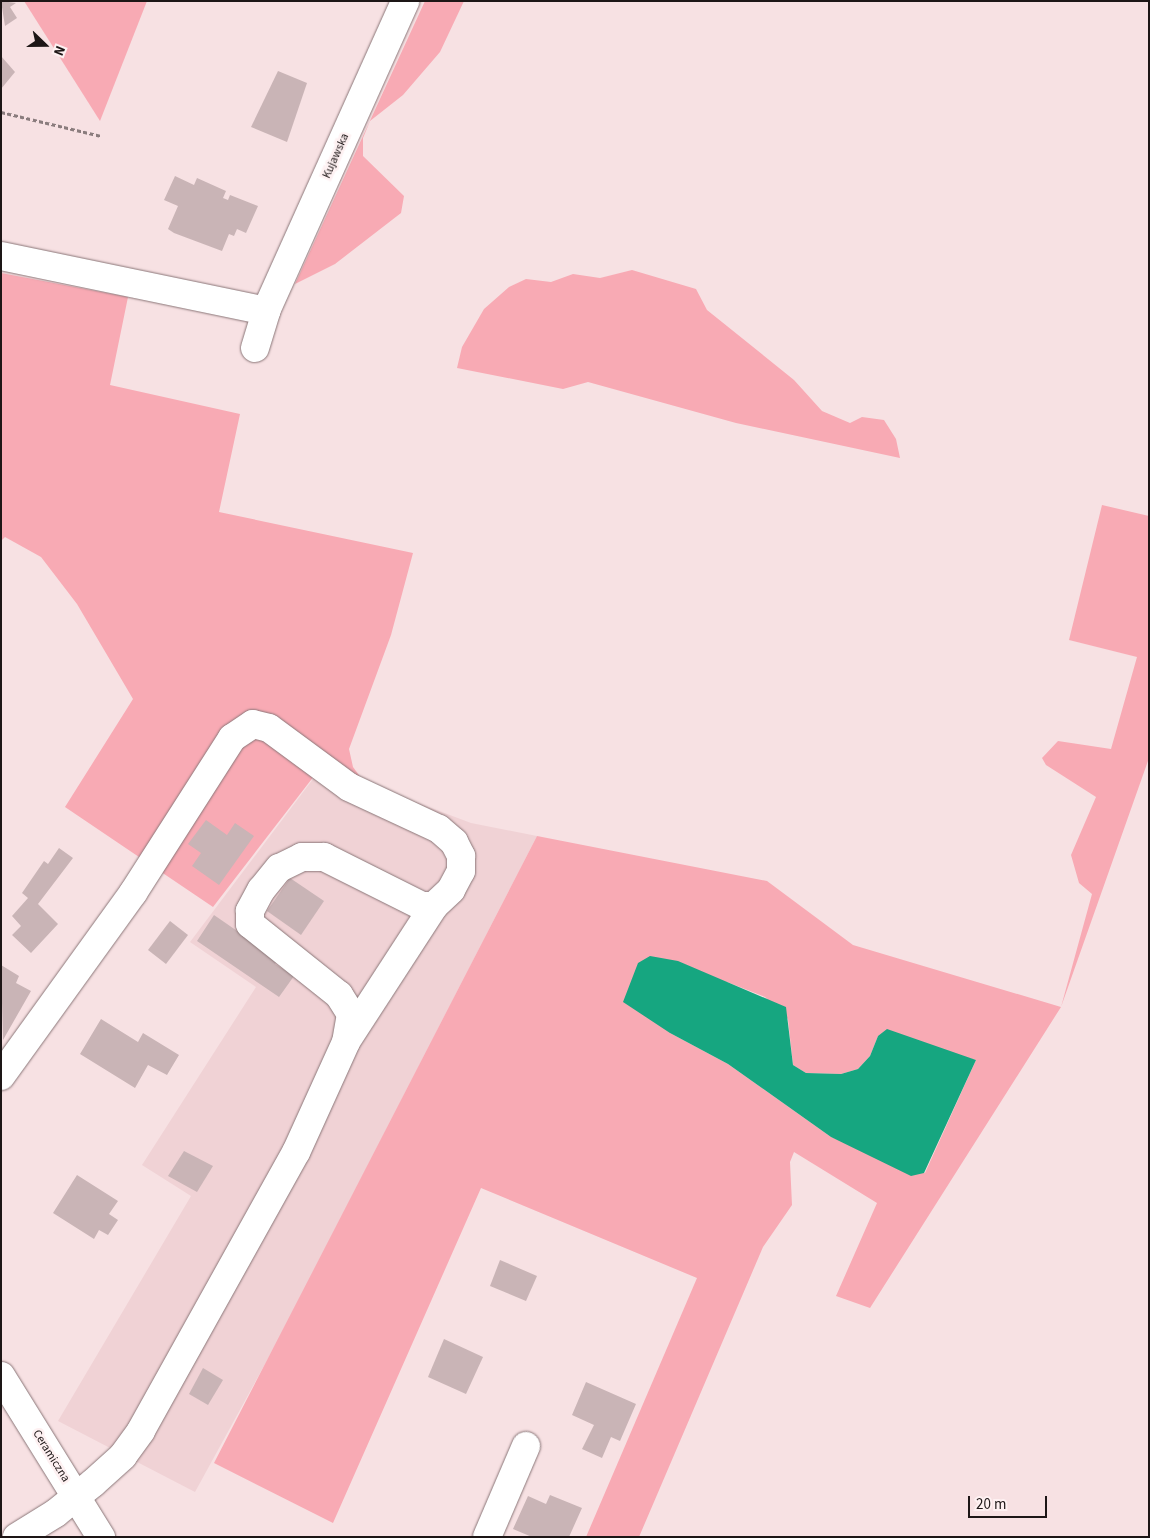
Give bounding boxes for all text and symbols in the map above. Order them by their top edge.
north arrow [20,20,70,70]
text: N [48,43,70,59]
street label: Kujawska [320,131,352,181]
street label: Ceramiczna [29,1427,73,1485]
scale bar [970,1486,1049,1518]
text: 20 m [976,1494,1006,1515]

